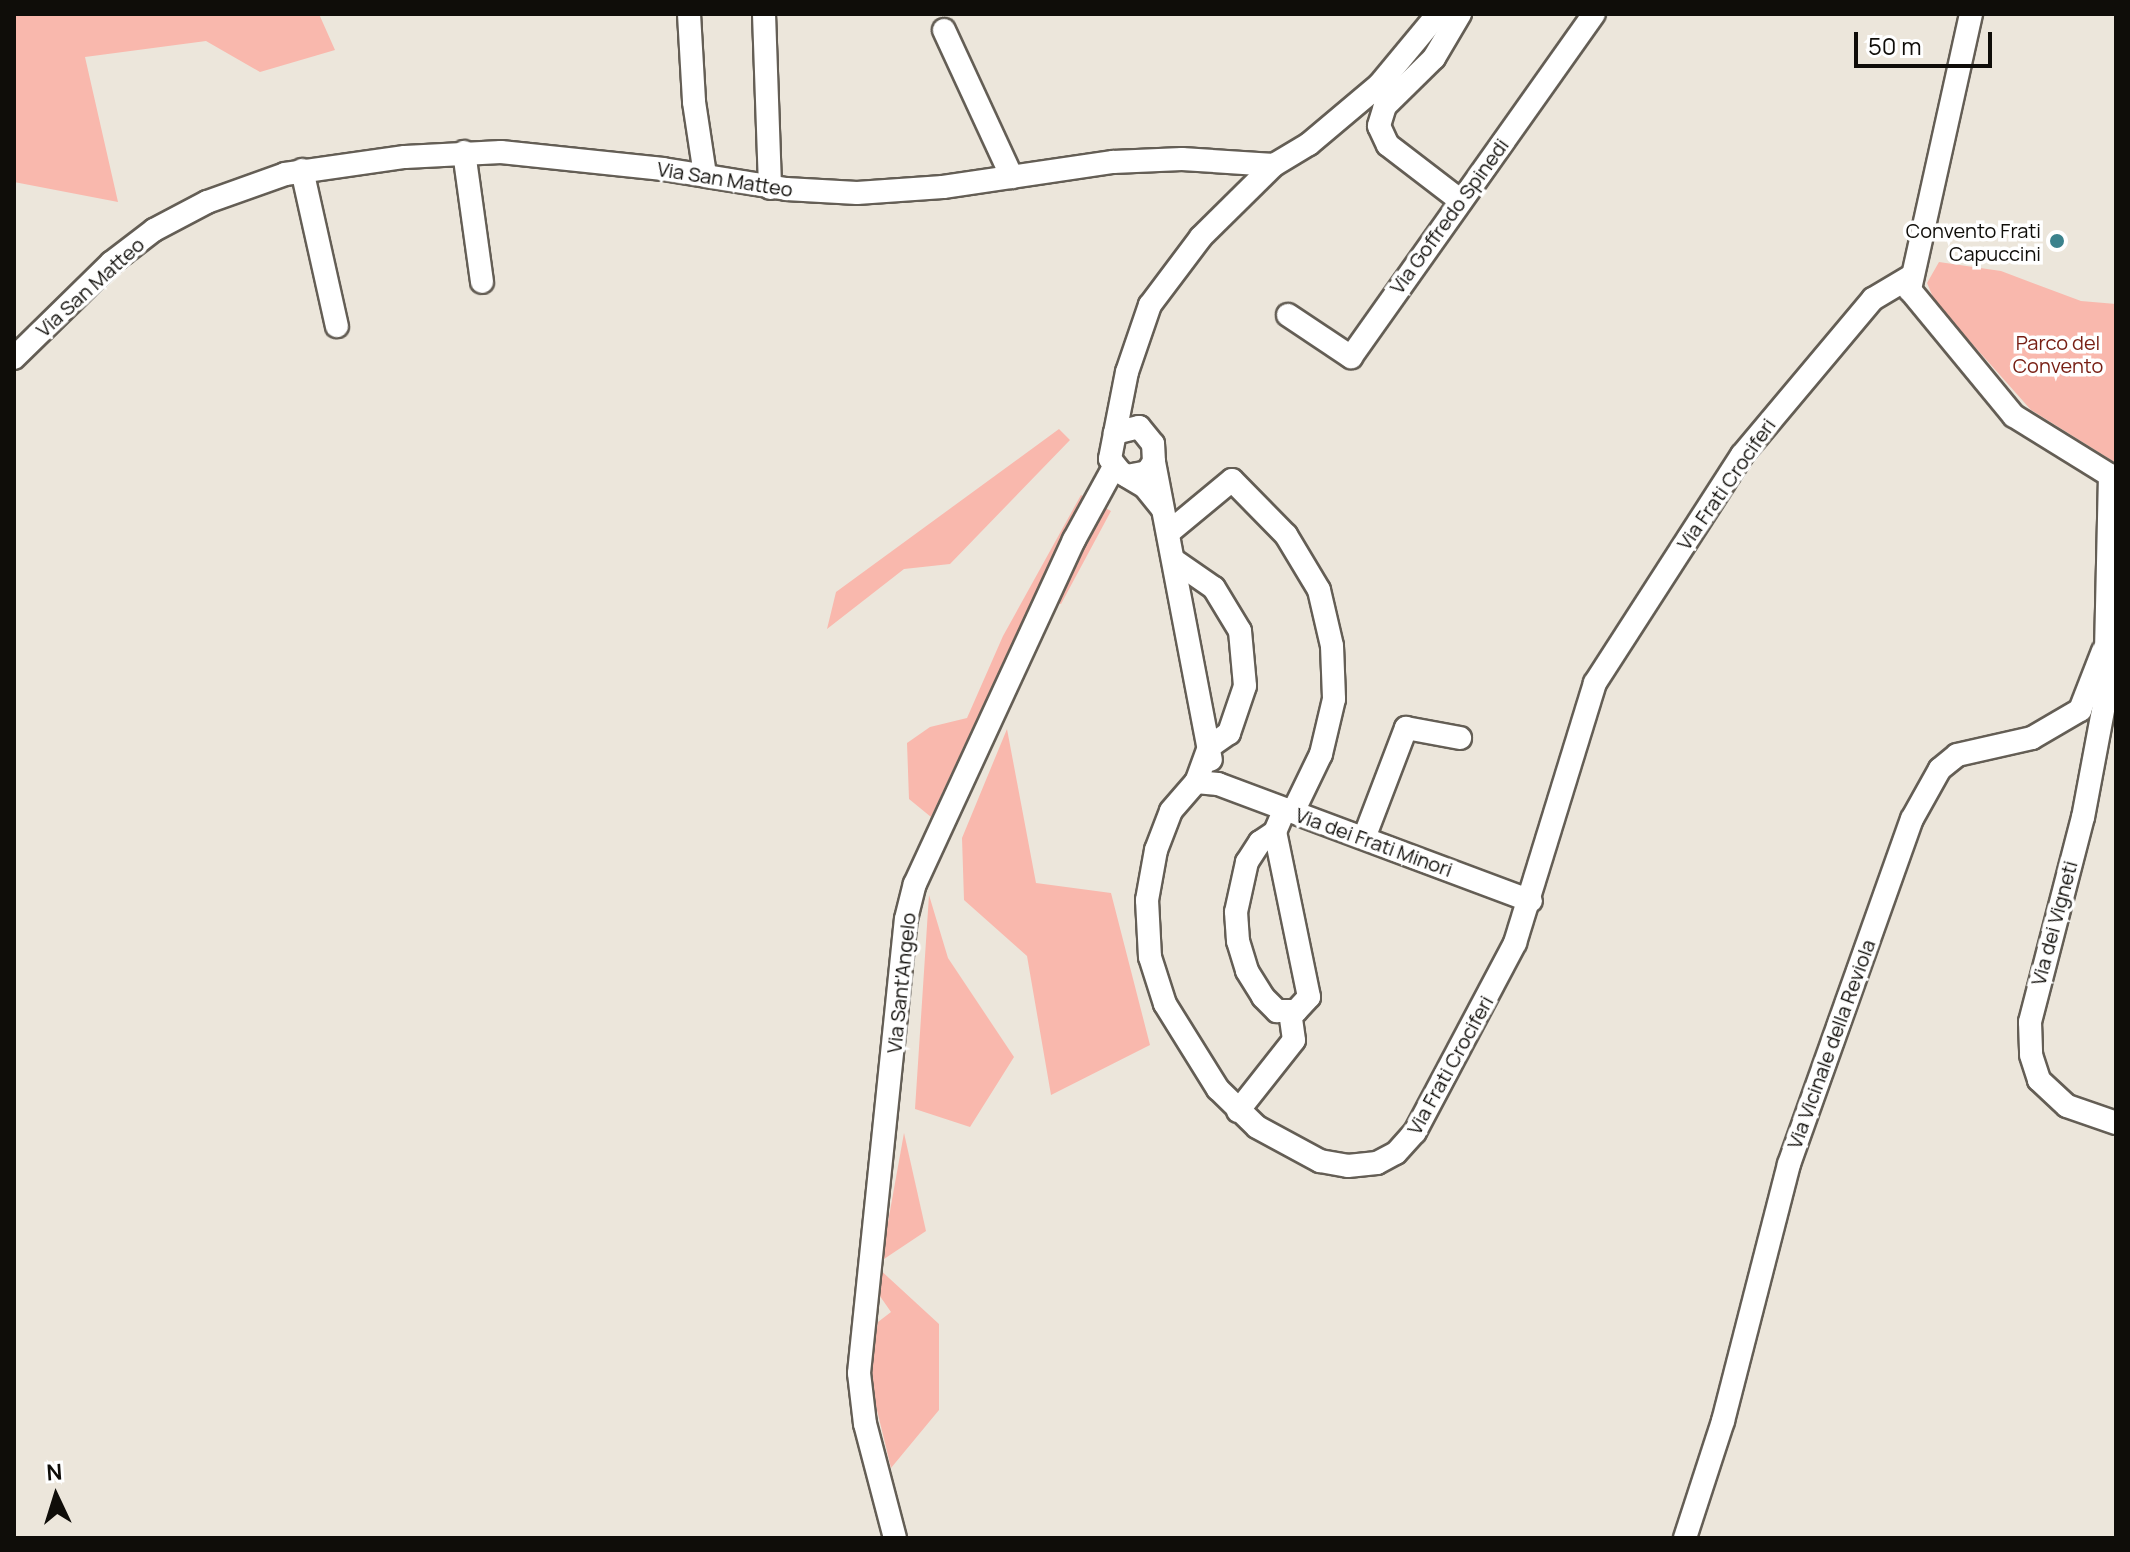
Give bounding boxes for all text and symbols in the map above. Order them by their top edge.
scale bar [1858,16,1996,66]
text: 50 m [1868,29,1922,62]
street label: Via Goffredo Spinedi [1385,134,1513,298]
street label: Via San Matteo [655,156,795,202]
place label: Convento Frati Capuccini [1906,218,2041,265]
street label: Via San Matteo [31,232,149,342]
marker: Convento Frati Capuccini [2048,232,2066,250]
park label: Parco del Convento [2013,330,2103,377]
street label: Via Frati Crociferi [1672,414,1780,554]
street label: Via dei Frati Minori [1292,802,1456,882]
street label: Via dei Vigneti [2026,858,2082,988]
street label: Via Sant'Angelo [882,912,920,1054]
street label: Via Vicinale della Reviola [1782,936,1880,1152]
street label: Via Frati Crociferi [1402,991,1498,1139]
north arrow [16,1456,96,1536]
text: N [45,1457,63,1488]

